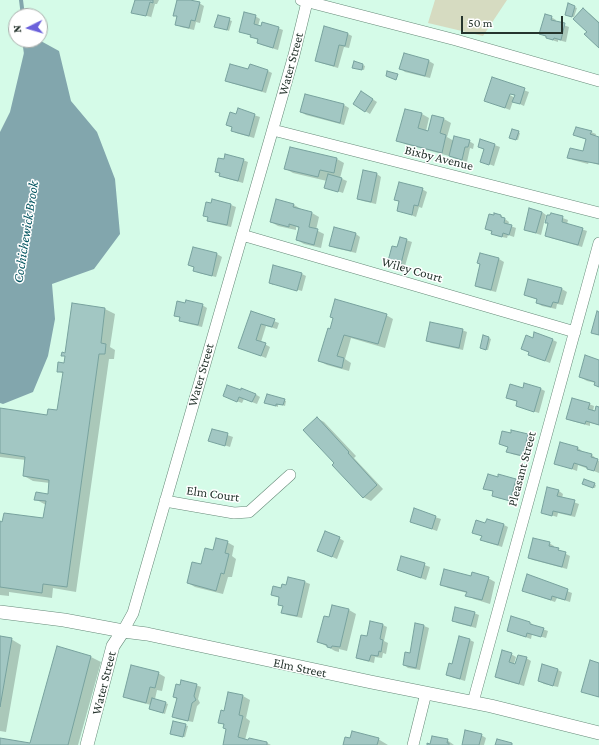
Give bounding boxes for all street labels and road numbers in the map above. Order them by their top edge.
street label: Water Street [275,31,307,97]
street label: Bixby Avenue [403,142,475,174]
street label: Wiley Court [380,254,444,286]
street label: Water Street [185,342,217,408]
street label: Pleasant Street [505,430,539,508]
street label: Elm Court [186,483,240,505]
street label: Water Street [89,650,119,716]
street label: Elm Street [272,655,328,681]

